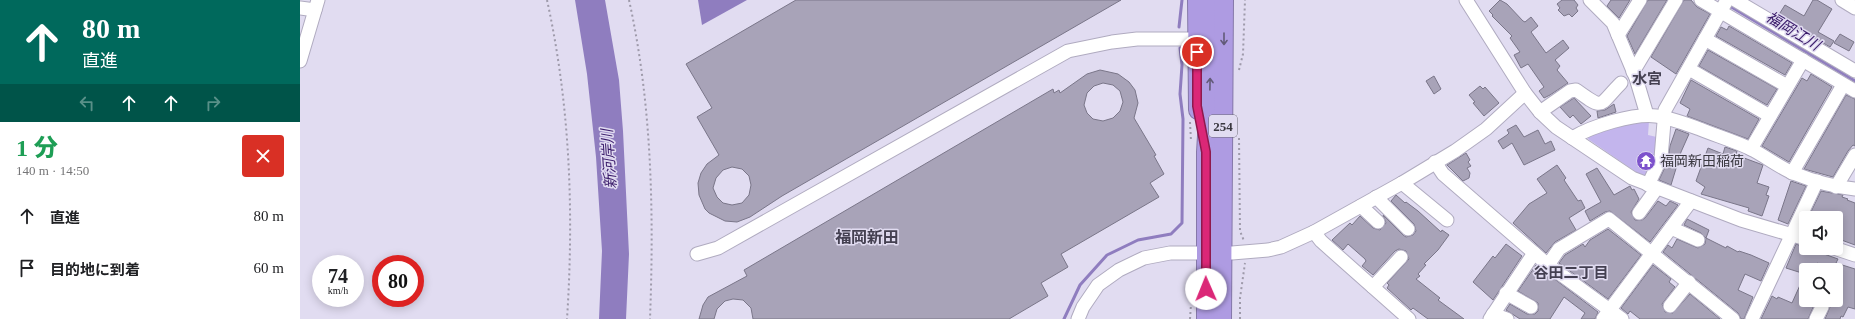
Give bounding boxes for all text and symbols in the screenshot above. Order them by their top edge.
water label: 福岡江川 [1763,9,1825,54]
text: 80 m [82,13,140,44]
icon: ahead [16,16,68,68]
one-way arrow [1220,32,1228,45]
pin [1180,35,1214,69]
icon: arrive [1186,41,1208,63]
text: 直進 [82,51,118,71]
district label: 水宮 [1632,71,1662,87]
one-way arrow [1206,78,1214,91]
icon: left [76,92,98,114]
icon: ahead [118,92,140,114]
icon: ahead [160,92,182,114]
icon: right [202,92,224,114]
road number: 254 [1209,115,1237,137]
water label: 新河岸川 [599,127,619,189]
text: 1 分 [16,135,58,161]
button: close [242,135,284,177]
temple icon: 福岡新田稲荷 [1635,150,1657,172]
place label: 福岡新田稲荷 [1660,154,1744,169]
text: 140 m · 14:50 [16,163,89,178]
icon: ahead [16,205,38,227]
text: 80 m [254,208,284,224]
text: 直進 [50,210,80,226]
map controls [1799,211,1843,307]
button: sound [1799,211,1843,255]
district label: 福岡新田 [835,229,899,246]
speed limit sign: 80 [372,255,424,307]
icon: arrive [16,257,38,279]
text: 60 m [254,260,284,276]
text: 目的地に到着 [50,262,140,278]
button: search [1799,263,1843,307]
text: 74 [328,265,348,287]
district label: 谷田二丁目 [1533,265,1609,281]
position arrow [1185,268,1227,310]
text: km/h [328,285,348,296]

